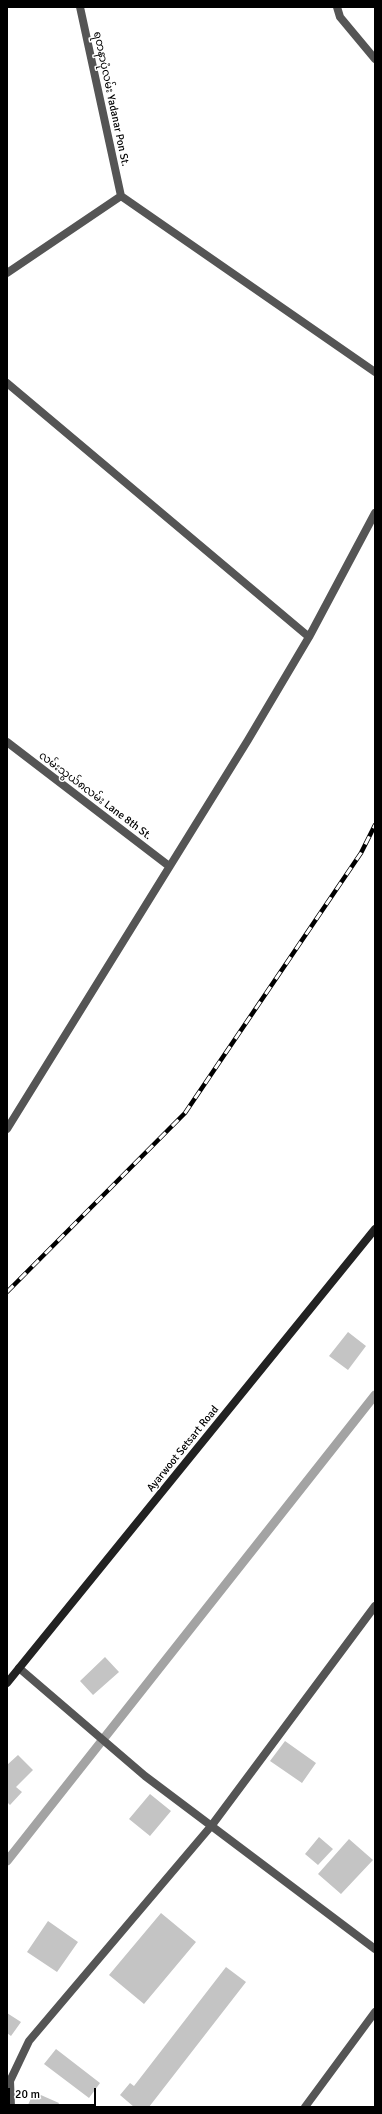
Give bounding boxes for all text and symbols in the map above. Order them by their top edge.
street label: ရတနာပုံလမ်း Yadanar Pon St. [90,30,132,168]
street label: လမ်းသွယ်၈လမ်း Lane 8th St. [36,749,154,843]
street label: Ayarwoot Setsart Road [144,1403,222,1495]
scale bar [10,2080,98,2106]
text: 20 m [15,2087,40,2102]

